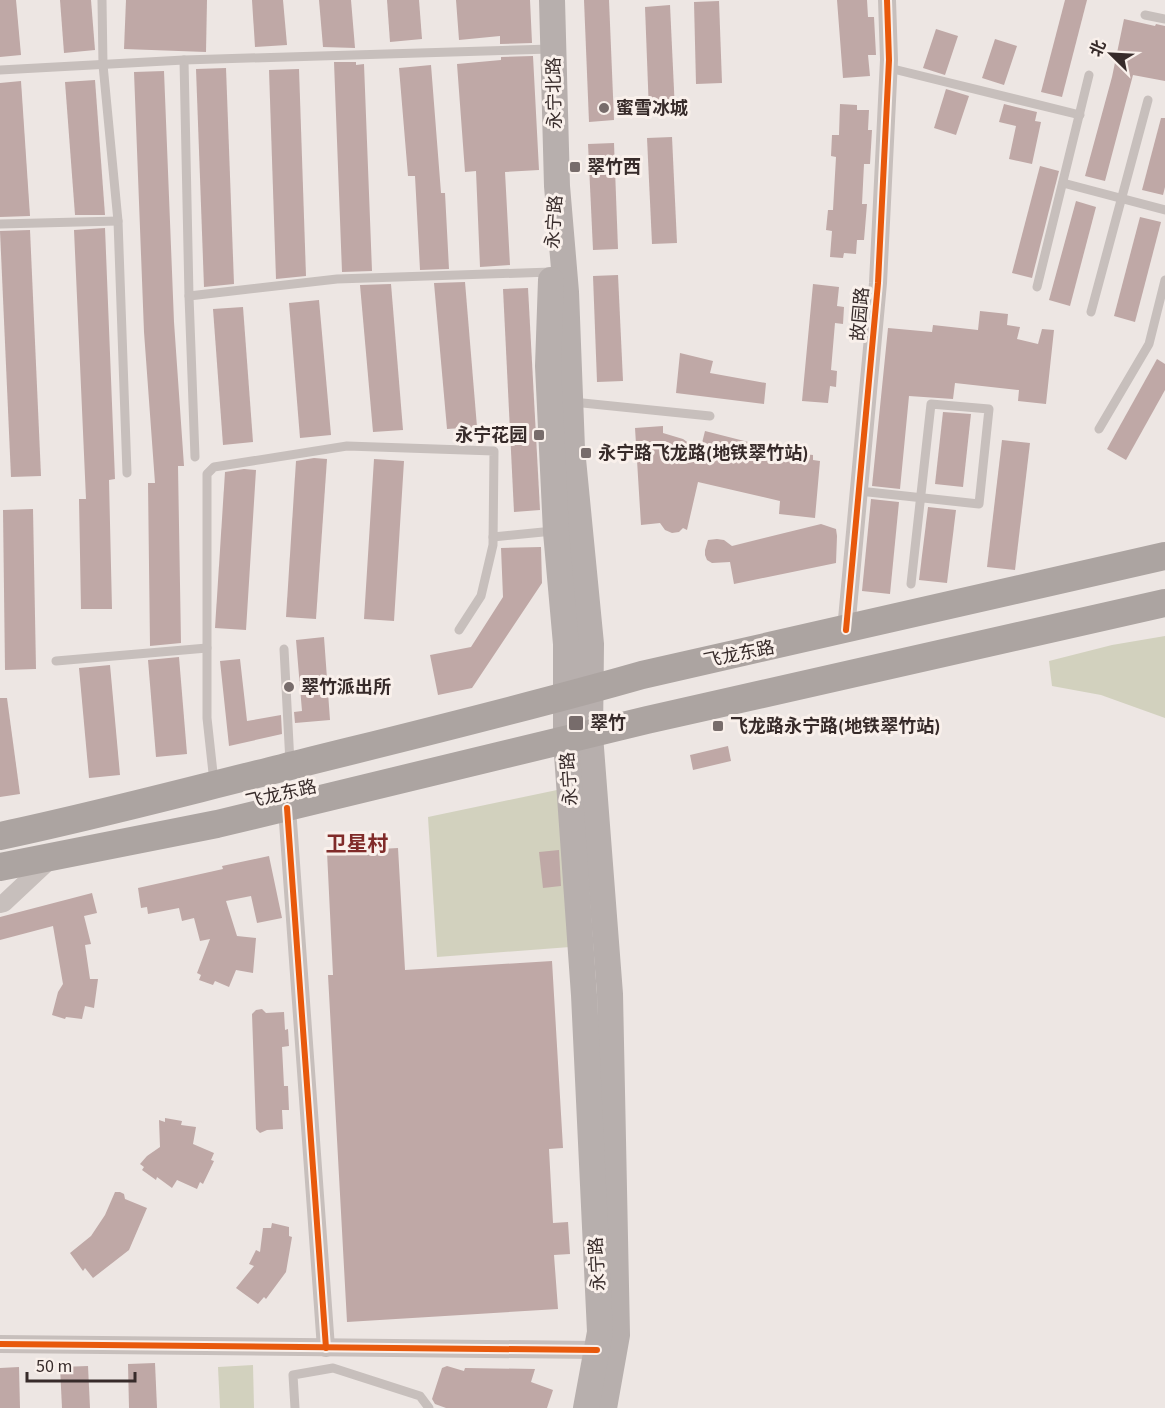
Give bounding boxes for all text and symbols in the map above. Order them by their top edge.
north arrow [1081,24,1141,84]
text: 北 [1085,37,1112,60]
street label: 永宁北路 [541,57,568,129]
place label: 蜜雪冰城 [616,96,688,121]
marker: 蜜雪冰城 [597,101,611,115]
place label: 翠竹西 [587,155,641,180]
marker: 翠竹西 [568,160,582,174]
street label: 永宁路 [540,194,569,250]
street label: 故园路 [846,286,875,342]
place label: 永宁花园 [455,423,527,448]
marker: 永宁花园 [532,428,546,442]
place label: 永宁路飞龙路(地铁翠竹站) [598,441,808,466]
marker: 永宁路飞龙路(地铁翠竹站) [579,446,593,460]
street label: 飞龙东路 [701,635,777,674]
place label: 翠竹派出所 [301,675,391,700]
marker: 翠竹派出所 [282,680,296,694]
place label: 翠竹 [590,711,626,736]
marker: 翠竹 [567,714,585,732]
place label: 飞龙路永宁路(地铁翠竹站) [730,714,940,739]
marker: 飞龙路永宁路(地铁翠竹站) [711,719,725,733]
street label: 永宁路 [555,751,584,807]
street label: 飞龙东路 [243,774,319,815]
district label: 卫星村 [326,829,389,859]
street label: 永宁路 [584,1236,611,1292]
scale bar [27,1345,135,1383]
text: 50 m [36,1354,72,1379]

